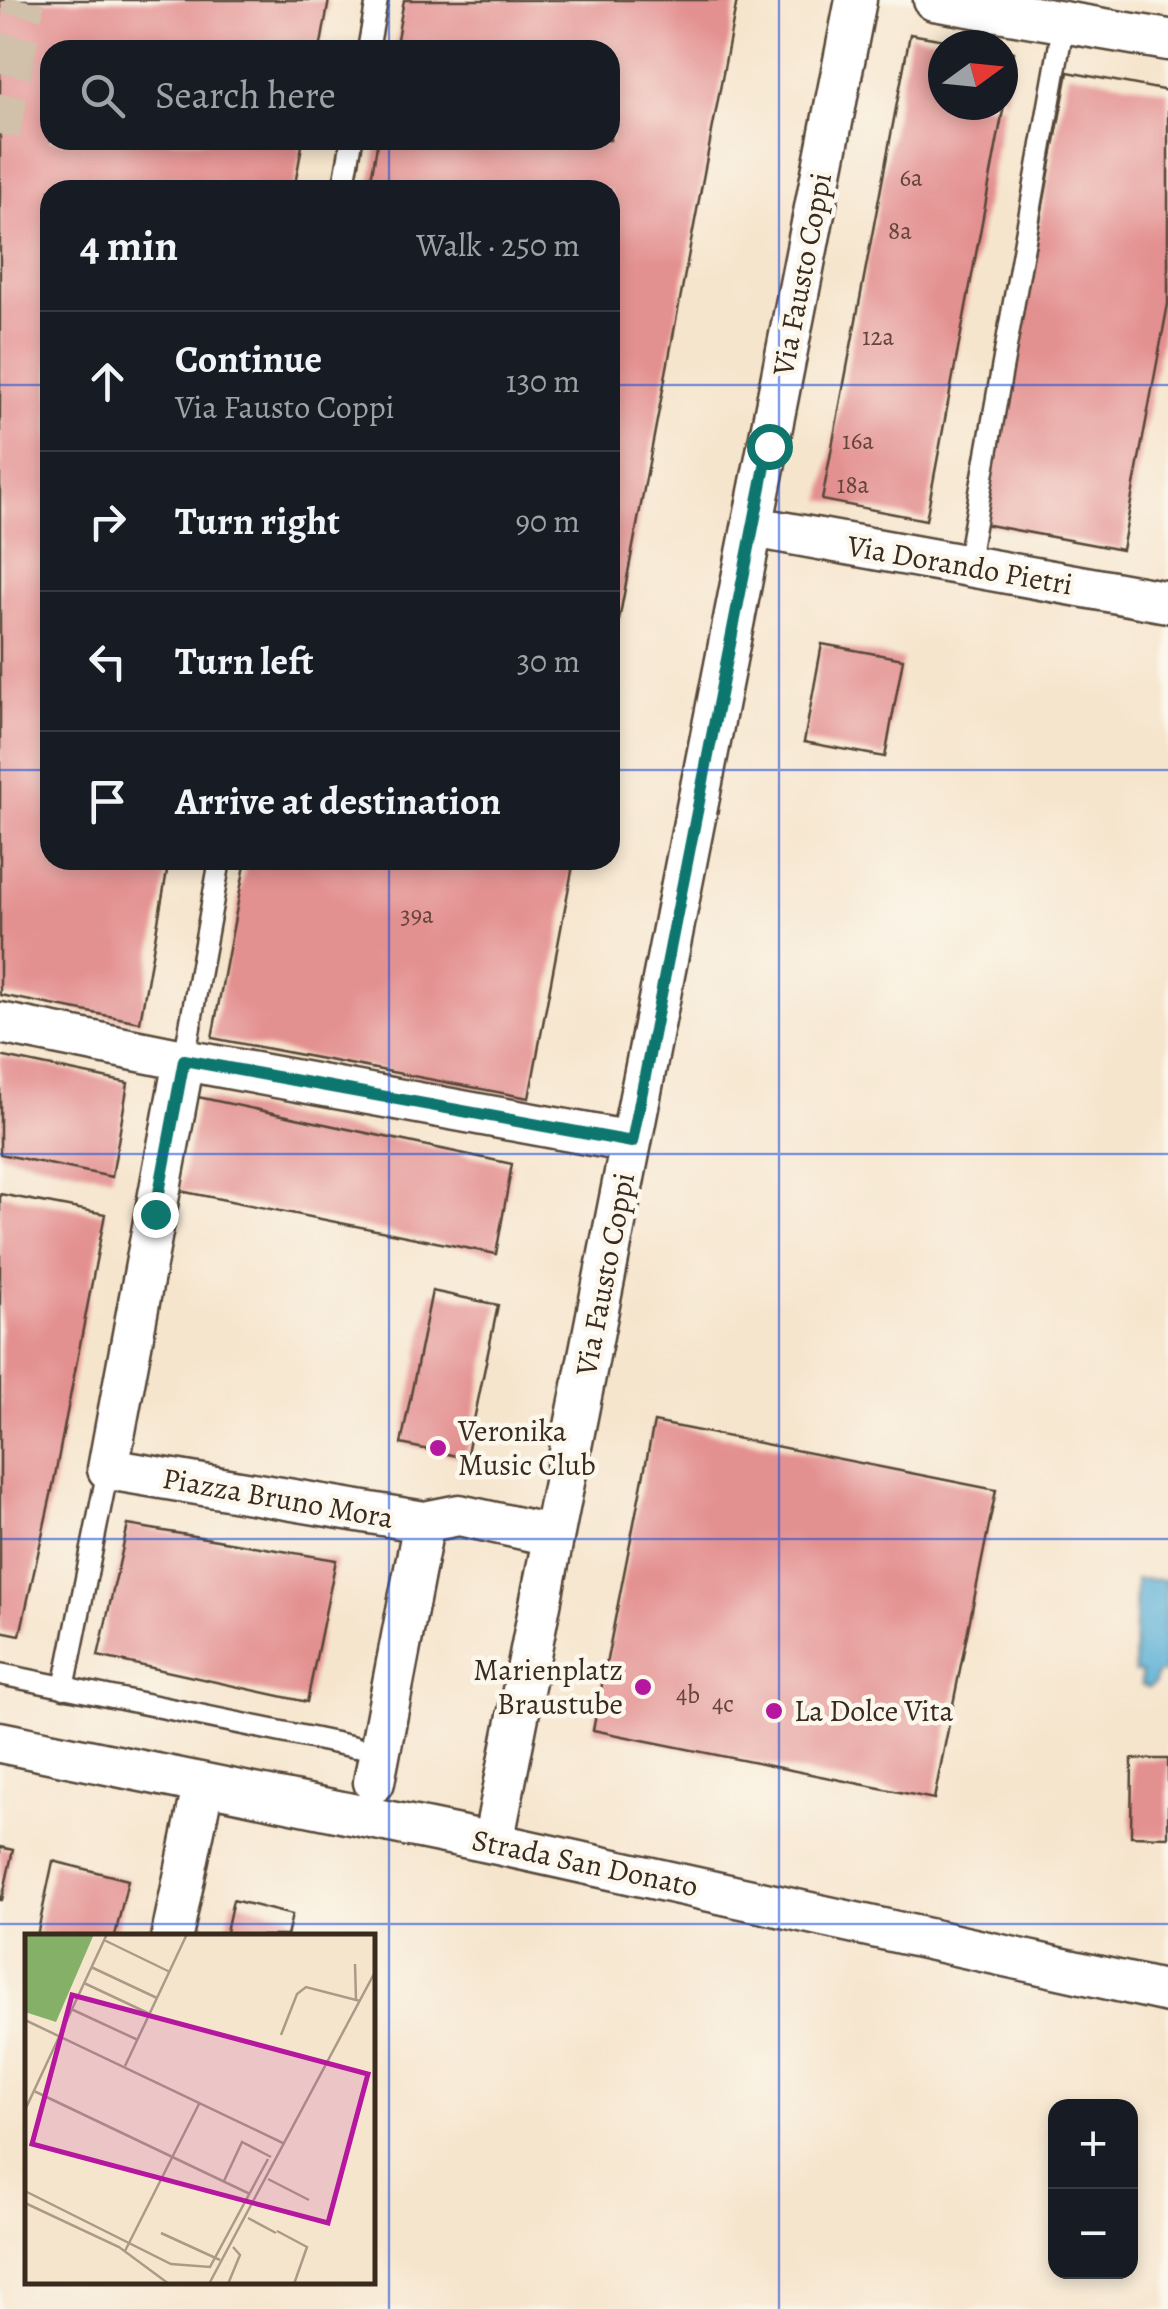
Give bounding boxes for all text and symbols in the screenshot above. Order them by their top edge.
north arrow [928,30,1018,120]
search box [40,40,620,150]
icon: search [75,68,130,123]
text: Search here [155,69,336,121]
house number: 6a [899,161,923,195]
street label: Via Fausto Coppi [763,169,841,380]
house number: 8a [888,214,912,248]
text: 4 min [80,217,178,274]
text: Walk · 250 m [416,223,580,267]
house number: 12a [862,320,894,354]
text: Continue [175,333,322,385]
icon: ahead [80,354,135,409]
text: 130 m [506,359,580,403]
text: Via Fausto Coppi [175,385,395,429]
route start [747,424,793,470]
house number: 16a [842,424,874,458]
house number: 18a [837,468,870,502]
icon: right [80,494,135,549]
text: Turn right [175,495,340,547]
text: 90 m [515,499,580,543]
street label: Via Dorando Pietri [843,525,1076,605]
icon: left [80,634,135,689]
text: Turn left [175,635,314,687]
text: 30 m [517,639,580,683]
icon: arrive [80,774,135,829]
text: Arrive at destination [175,775,501,827]
house number: 39a [400,898,434,932]
street label: Via Fausto Coppi [566,1169,644,1380]
route end [133,1192,179,1238]
place label: Veronika Music Club [457,1411,596,1485]
marker: Veronika Music Club [427,1437,449,1459]
street label: Piazza Bruno Mora [159,1458,397,1538]
place label: Marienplatz Braustube [473,1650,623,1724]
marker: Marienplatz Braustube [632,1676,654,1698]
house number: 4b [676,1678,700,1712]
house number: 4c [712,1687,734,1721]
place label: La Dolce Vita [794,1691,954,1731]
marker: La Dolce Vita [763,1700,785,1722]
street label: Strada San Donato [468,1820,702,1906]
inset map [25,1934,375,2284]
map controls [1048,2099,1138,2279]
button: + [1048,2099,1138,2189]
button: − [1048,2189,1138,2279]

